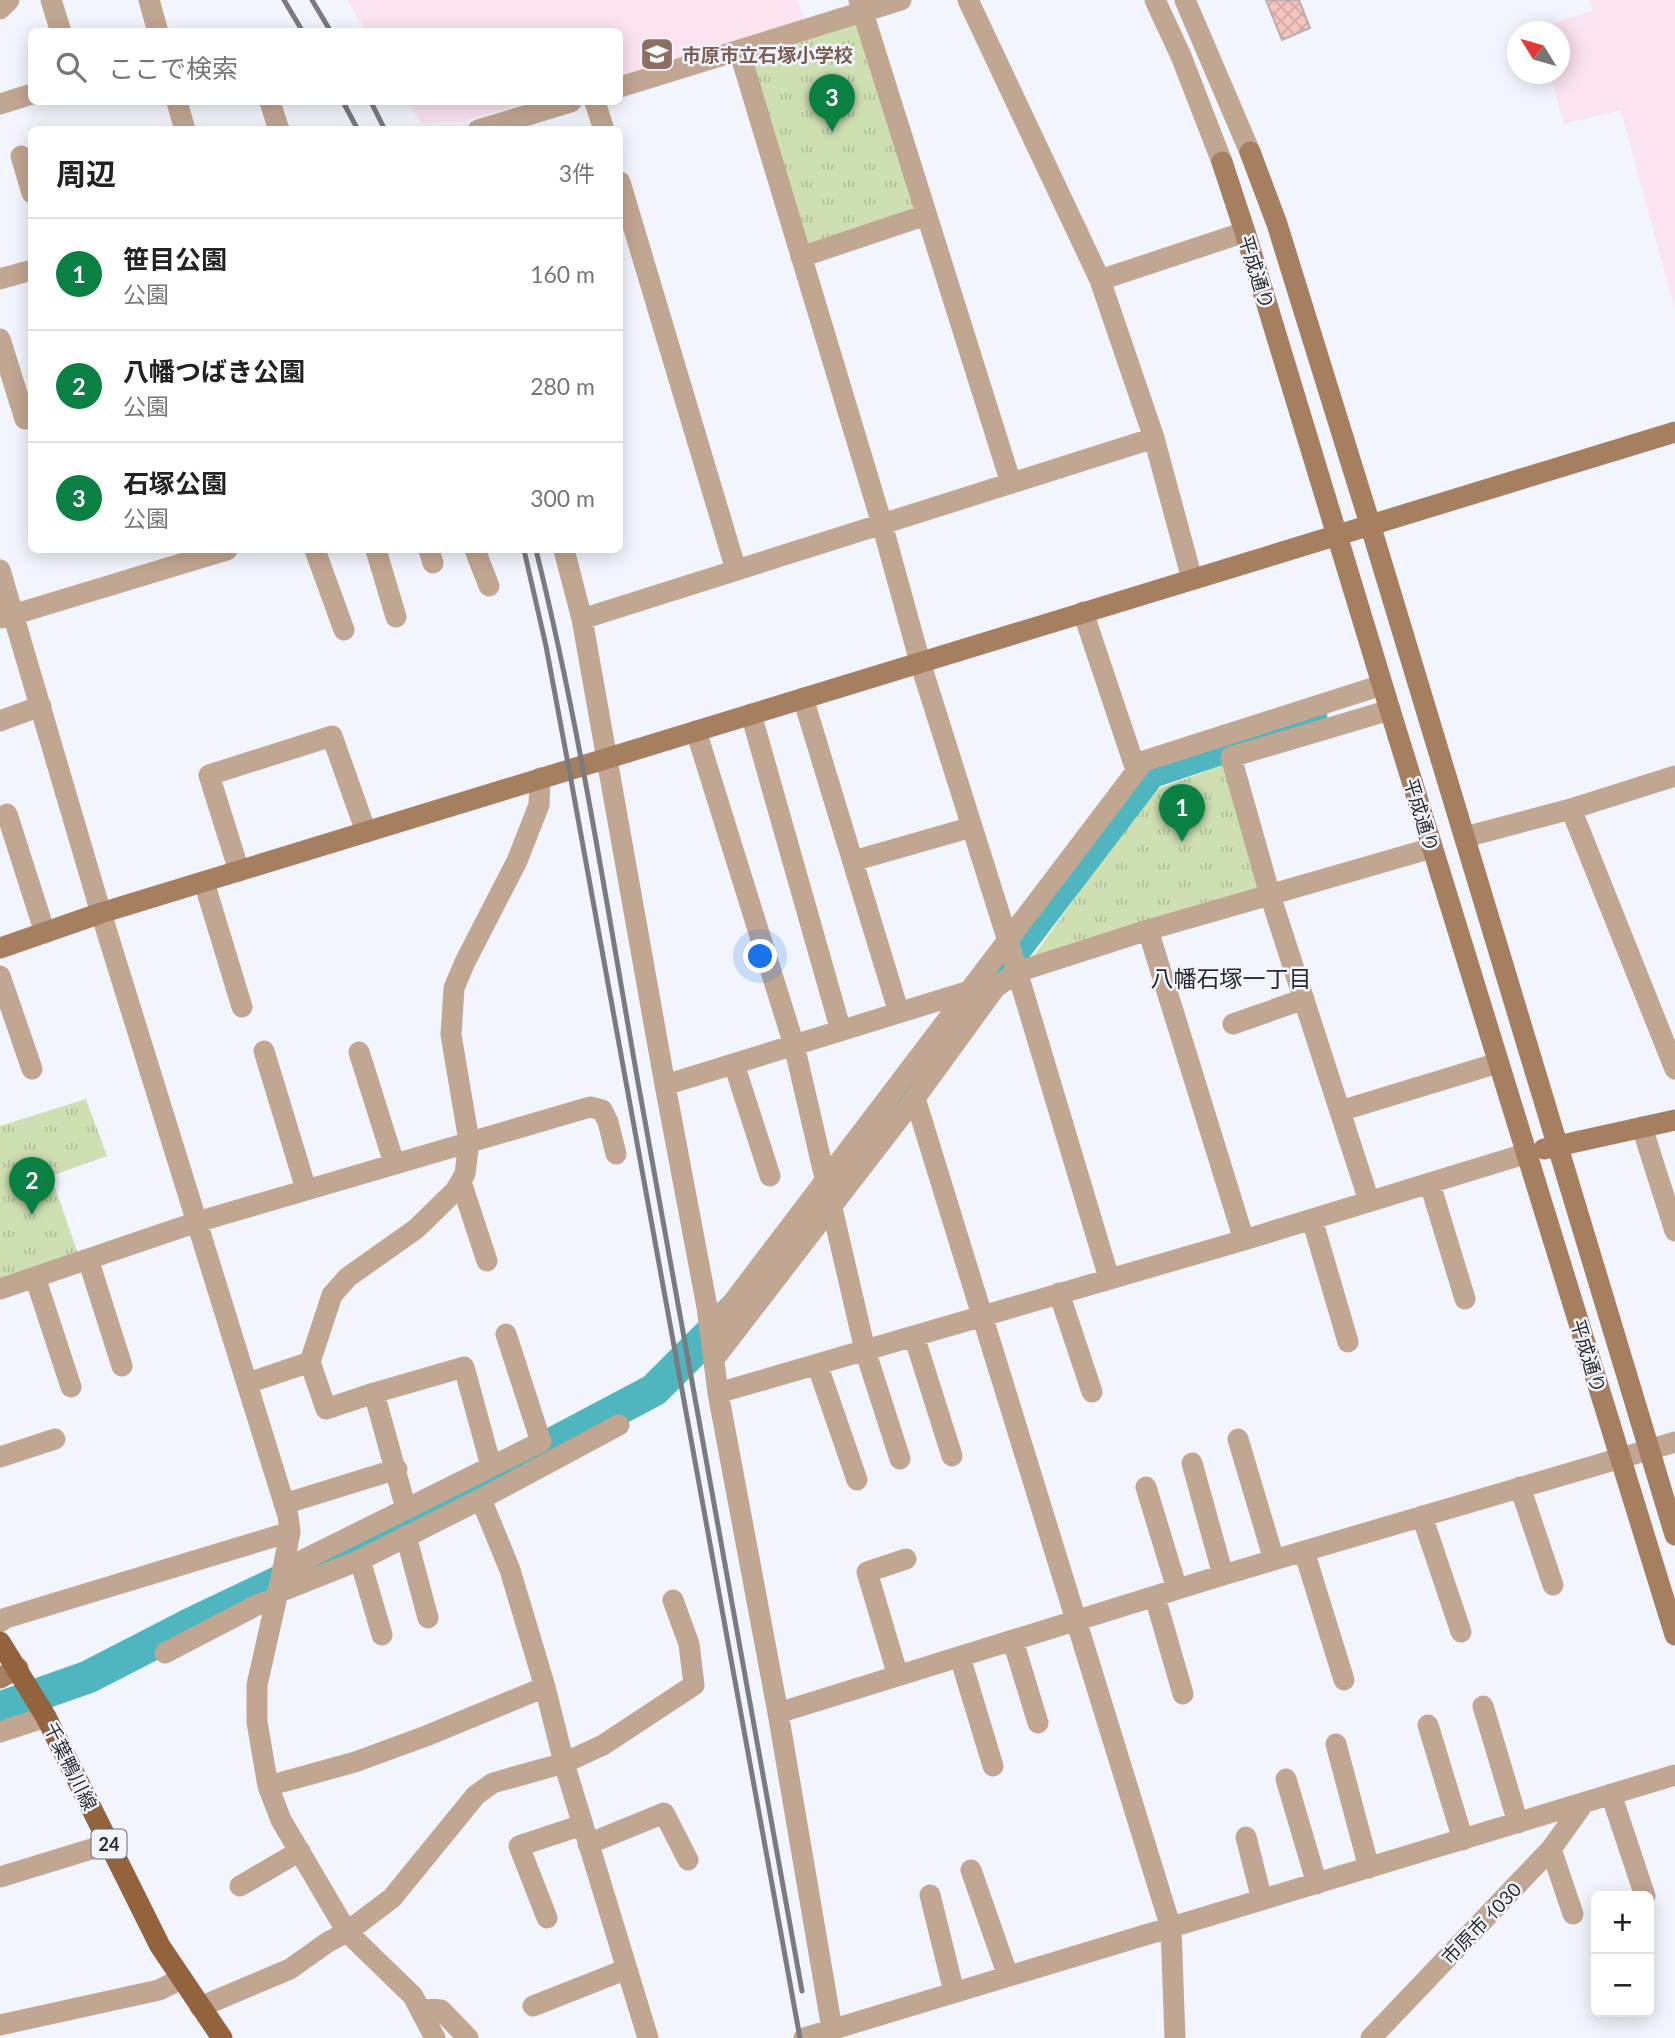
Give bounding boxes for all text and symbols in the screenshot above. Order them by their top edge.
north arrow [1507,21,1570,84]
search box [28,28,623,105]
school or university icon: 市原市立石塚小学校 [638,35,676,73]
place label: 市原市立石塚小学校 [682,43,853,66]
icon: search [52,48,90,86]
text: ここで検索 [108,52,238,84]
pin: 3 [809,74,855,132]
text: 周辺 [56,155,116,191]
text: 3件 [559,159,595,187]
street label: 平成通り [1235,232,1279,312]
text: 笹目公園 [123,243,227,275]
text: 1 [72,260,86,288]
text: 160 m [530,260,595,288]
text: 公園 [123,280,169,308]
text: 八幡つばき公園 [123,355,305,387]
text: 2 [72,372,86,400]
text: 280 m [530,372,595,400]
text: 公園 [123,392,169,420]
text: 石塚公園 [123,467,227,499]
text: 3 [72,484,86,512]
text: 300 m [530,484,595,512]
text: 公園 [123,504,169,532]
street label: 平成通り [1400,775,1444,855]
pin: 1 [1159,784,1205,842]
your location [743,939,777,973]
district label: 八幡石塚一丁目 [1151,964,1312,992]
pin: 2 [9,1157,55,1215]
street label: 平成通り [1567,1316,1611,1396]
street label: 千葉鴨川線 [40,1718,102,1814]
road number: 24 [92,1830,126,1858]
street label: 市原市 ｲ030 [1436,1877,1526,1969]
map controls [1591,1891,1654,2017]
button: + [1591,1891,1654,1954]
button: − [1591,1954,1654,2017]

